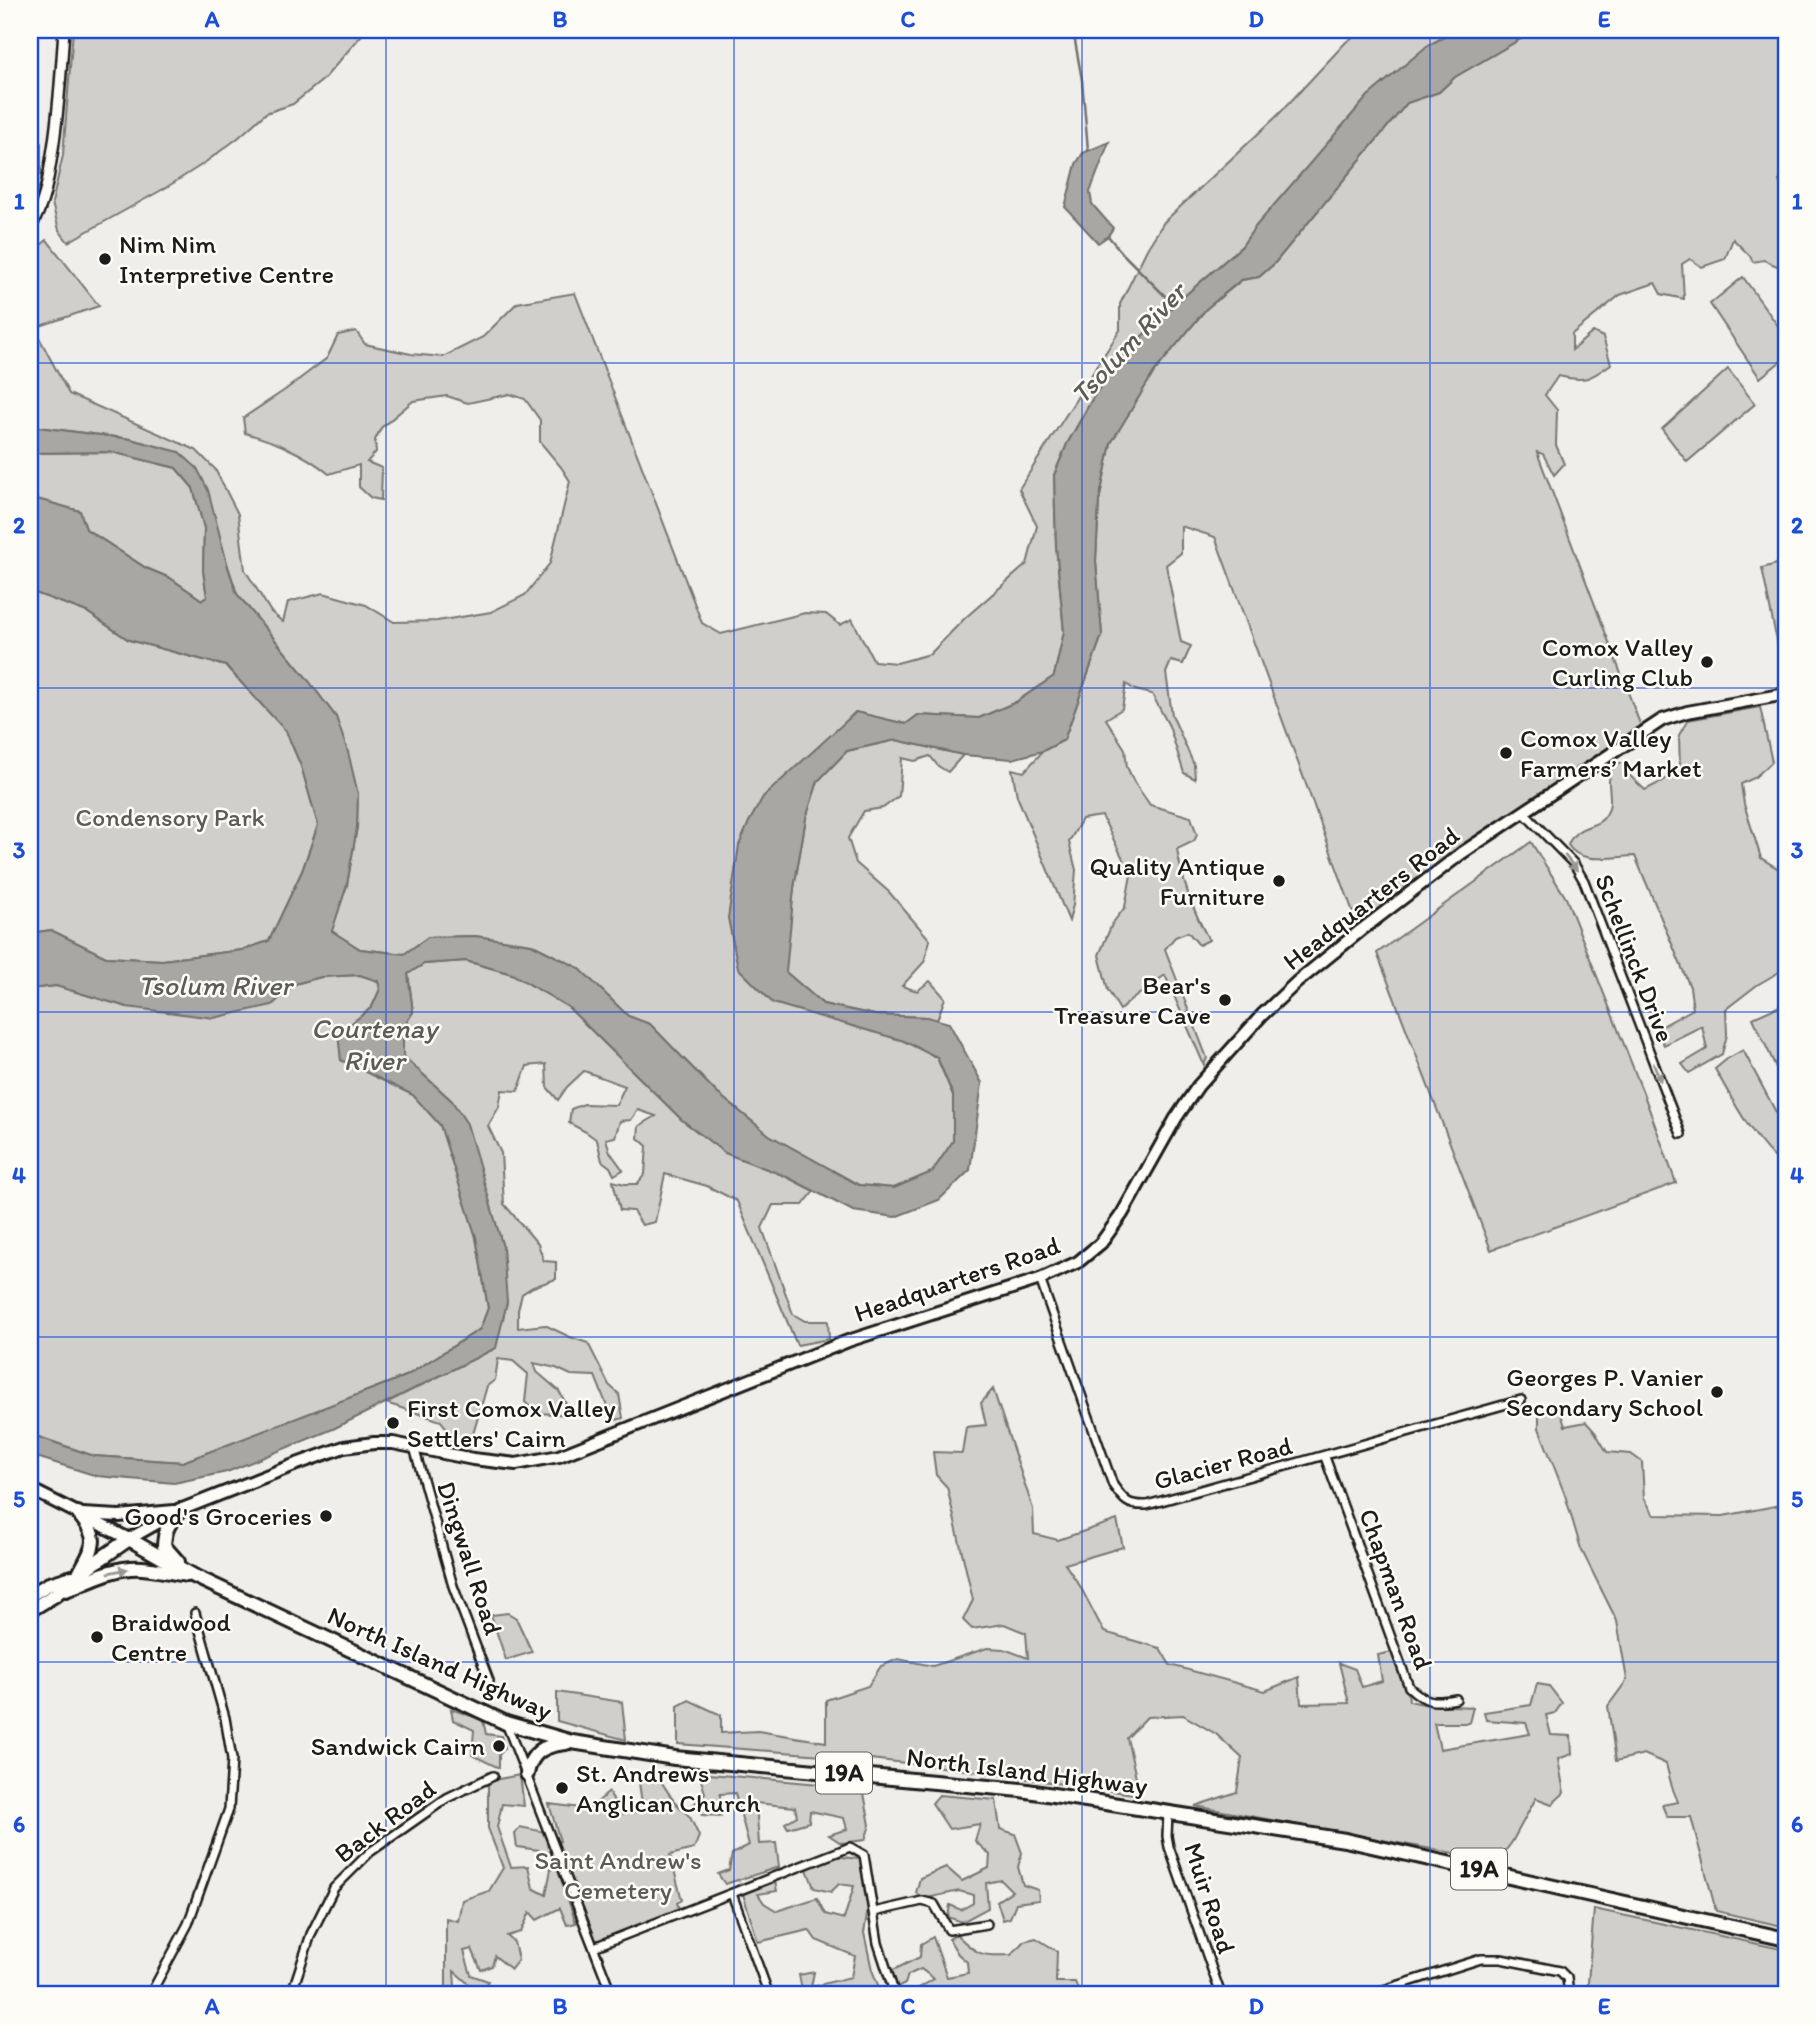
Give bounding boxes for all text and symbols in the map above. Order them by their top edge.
text: A [204,5,220,33]
text: B [553,5,568,33]
text: C [901,5,916,33]
text: D [1248,5,1264,33]
text: E [1598,5,1611,33]
text: 1 [14,187,25,215]
text: 1 [1792,187,1803,215]
place label: Nim Nim Interpretive Centre [119,228,334,290]
marker: Nim Nim Interpretive Centre [97,251,113,267]
water label: Tsolum River [1063,273,1195,411]
text: 2 [13,511,26,539]
text: 2 [1791,511,1804,539]
place label: Comox Valley Curling Club [1542,631,1693,693]
marker: Comox Valley Curling Club [1699,654,1715,670]
place label: Comox Valley Farmers’ Market [1520,722,1702,784]
marker: Comox Valley Farmers’ Market [1498,745,1514,761]
park label: Condensory Park [75,801,265,833]
street label: Headquarters Road [1276,819,1466,977]
text: 3 [13,836,26,864]
text: 3 [1791,836,1804,864]
place label: Quality Antique Furniture [1089,850,1265,912]
one-way arrow [1564,853,1579,871]
street label: Schellinck Drive [1588,870,1682,1046]
marker: Quality Antique Furniture [1271,873,1287,889]
water label: Tsolum River [138,968,295,1002]
place label: Bear's Treasure Cave [1054,969,1211,1031]
marker: Bear's Treasure Cave [1217,992,1233,1008]
water label: Courtenay River [311,1011,440,1077]
one-way arrow [1652,1062,1663,1083]
text: 4 [12,1161,26,1189]
text: 4 [1790,1161,1804,1189]
street label: Headquarters Road [850,1229,1065,1329]
place label: Georges P. Vanier Secondary School [1506,1361,1703,1423]
marker: Georges P. Vanier Secondary School [1709,1384,1725,1400]
place label: First Comox Valley Settlers' Cairn [407,1392,616,1454]
marker: First Comox Valley Settlers' Cairn [385,1415,401,1431]
street label: Glacier Road [1150,1429,1296,1497]
street label: Dingwall Road [430,1477,510,1639]
text: 5 [13,1485,25,1513]
text: 5 [1791,1485,1803,1513]
place label: Good's Groceries [124,1500,312,1532]
street label: Chapman Road [1352,1504,1440,1674]
marker: Good's Groceries [318,1508,334,1524]
one-way arrow [107,1565,129,1576]
street label: North Island Highway [323,1599,557,1727]
place label: Braidwood Centre [111,1606,231,1668]
marker: Braidwood Centre [89,1629,105,1645]
place label: Sandwick Cairn [311,1730,485,1762]
marker: Sandwick Cairn [491,1738,507,1754]
street label: North Island Highway [905,1740,1149,1802]
road number: 19A [816,1752,872,1794]
place label: St. Andrews Anglican Church [576,1757,760,1819]
street label: Back Road [328,1773,442,1869]
marker: St. Andrews Anglican Church [554,1780,570,1796]
text: 6 [13,1810,25,1838]
text: 6 [1791,1810,1803,1838]
street label: Muir Road [1177,1839,1243,1957]
park label: Saint Andrew's Cemetery [534,1844,702,1906]
road number: 19A [1451,1848,1507,1890]
text: A [204,1992,220,2020]
text: B [553,1992,568,2020]
text: C [901,1992,916,2020]
text: D [1248,1992,1264,2020]
text: E [1598,1992,1611,2020]

